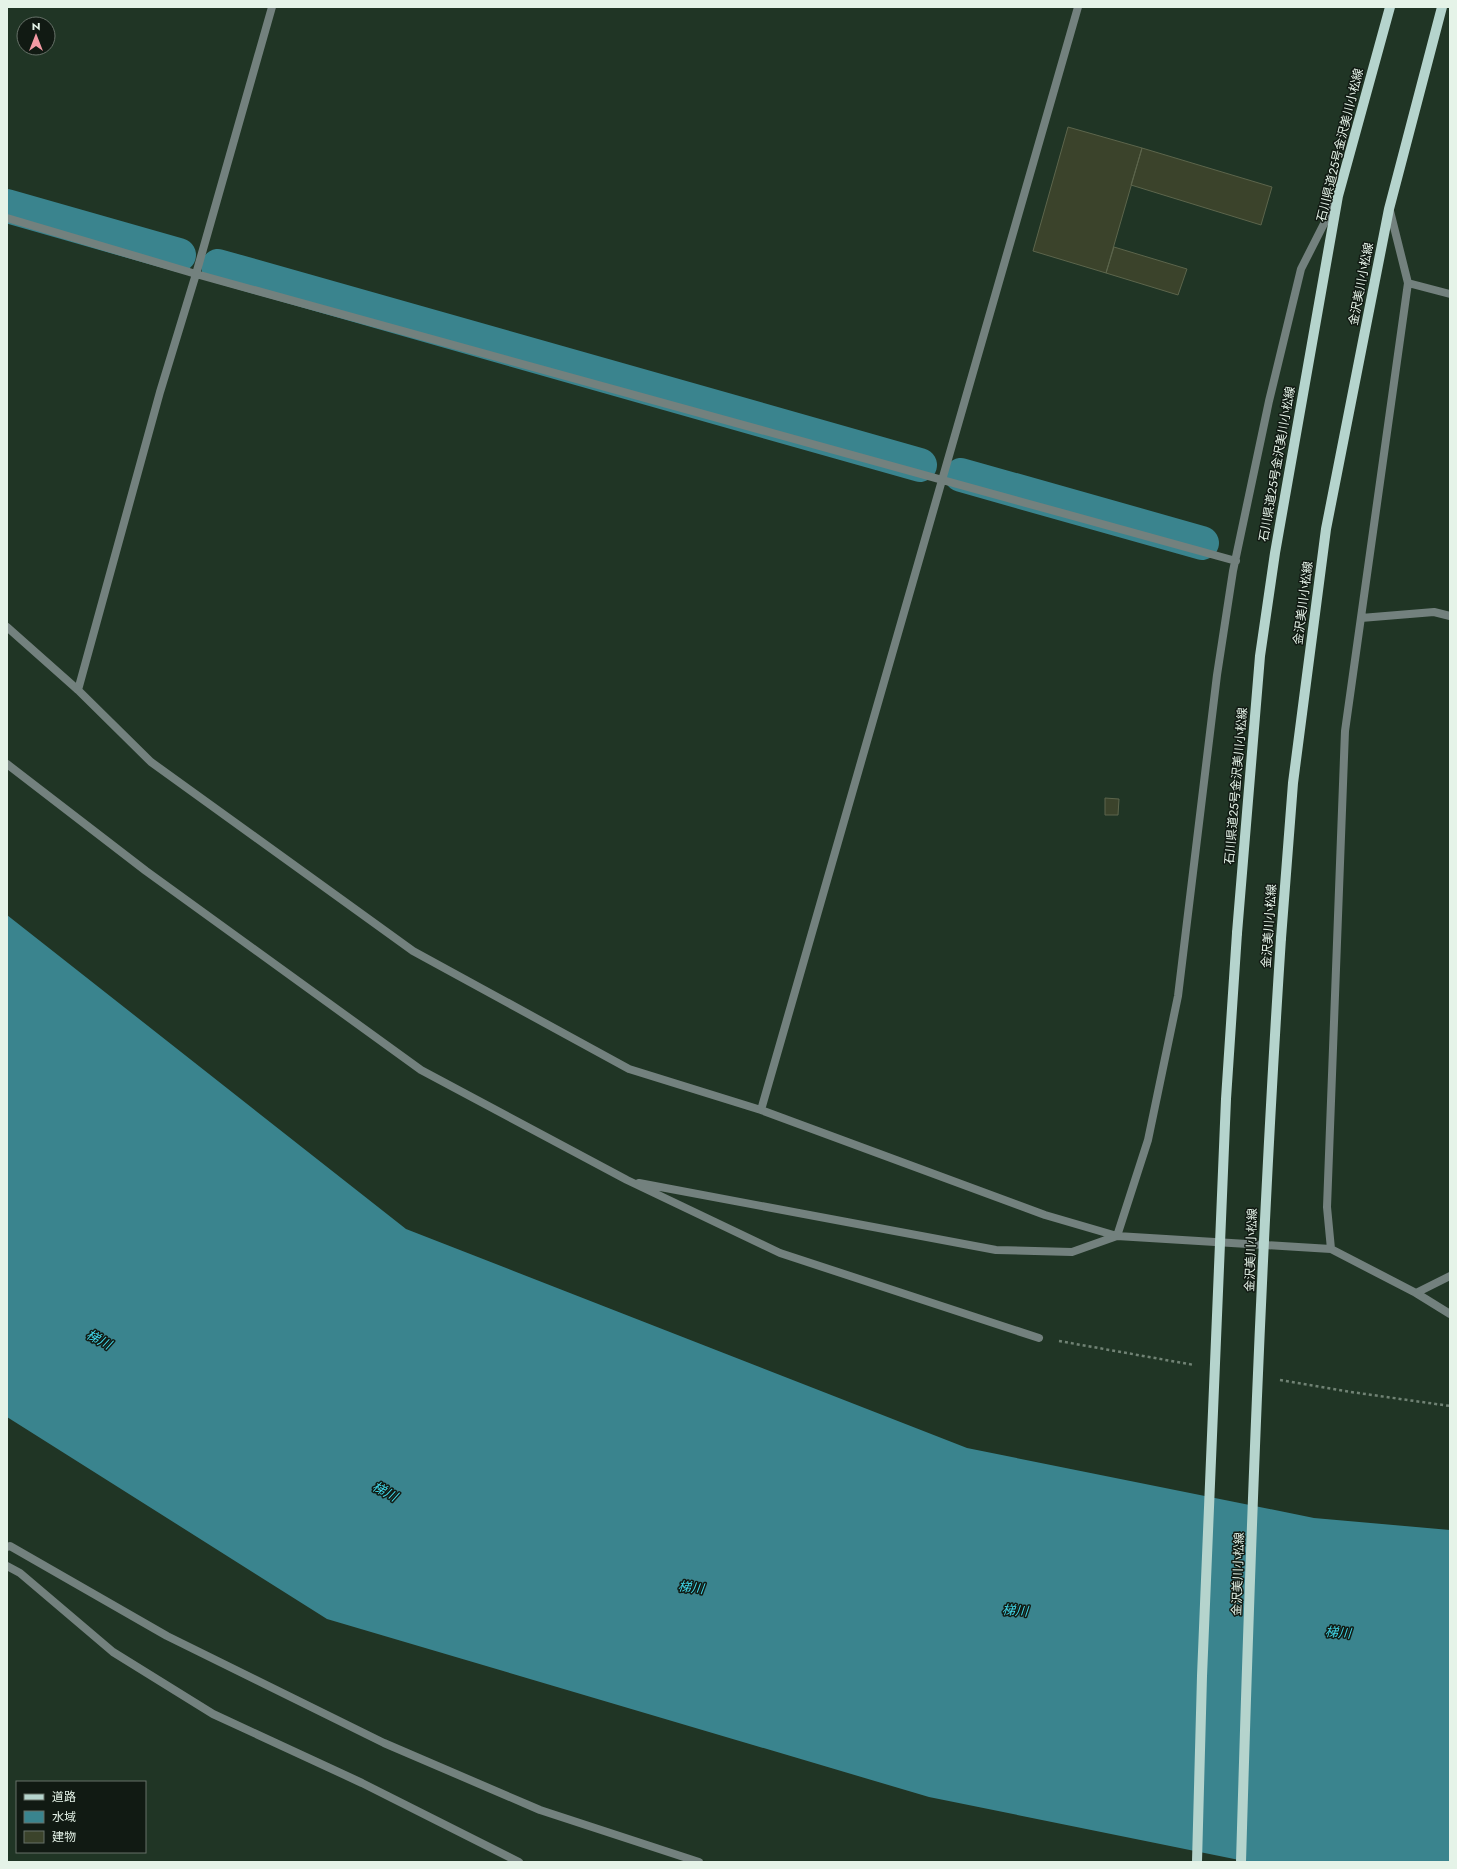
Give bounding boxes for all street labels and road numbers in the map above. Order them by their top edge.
street label: 石川県道25号金沢美川小松線 [1312,66,1368,224]
street label: 金沢美川小松線 [1344,241,1378,327]
street label: 石川県道25号金沢美川小松線 [1254,385,1300,543]
street label: 金沢美川小松線 [1289,560,1317,646]
street label: 石川県道25号金沢美川小松線 [1220,707,1252,865]
street label: 金沢美川小松線 [1257,883,1281,969]
street label: 金沢美川小松線 [1241,1208,1261,1292]
street label: 金沢美川小松線 [1228,1532,1248,1616]

